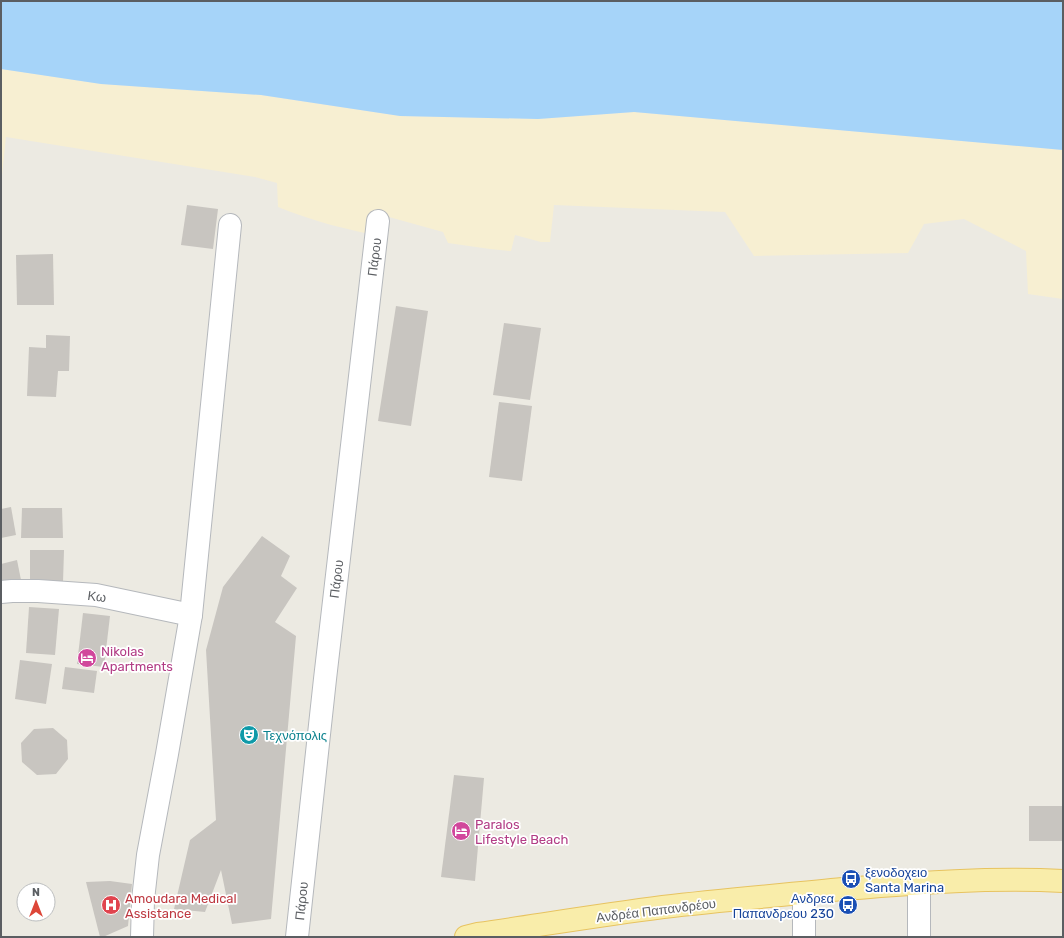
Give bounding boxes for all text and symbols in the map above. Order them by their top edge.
street label: Πάρου [365,237,384,277]
street label: Πάρου [327,559,346,599]
street label: Κω [87,588,107,605]
place label: Nikolas Apartments [101,644,173,674]
hotel icon: Nikolas Apartments [76,647,98,669]
theatre icon: Τεχνόπολις [238,724,260,746]
place label: Τεχνόπολις [263,728,327,743]
place label: Paralos Lifestyle Beach [475,817,568,847]
hotel icon: Paralos Lifestyle Beach [450,820,472,842]
place label: ξενοδοχειο Santa Marina [865,865,944,895]
bus stop icon: ξενοδοχειο Santa Marina [840,868,862,890]
street label: Πάρου [292,881,311,921]
north arrow [16,882,56,922]
text: N [32,886,40,899]
place label: Amoudara Medical Assistance [125,891,237,921]
place label: Ανδρεα Παπανδρεου 230 [733,891,834,921]
hospital icon: Amoudara Medical Assistance [100,894,122,916]
bus stop icon: Ανδρεα Παπανδρεου 230 [837,894,859,916]
street label: Ανδρέα Παπανδρέου [595,896,717,925]

